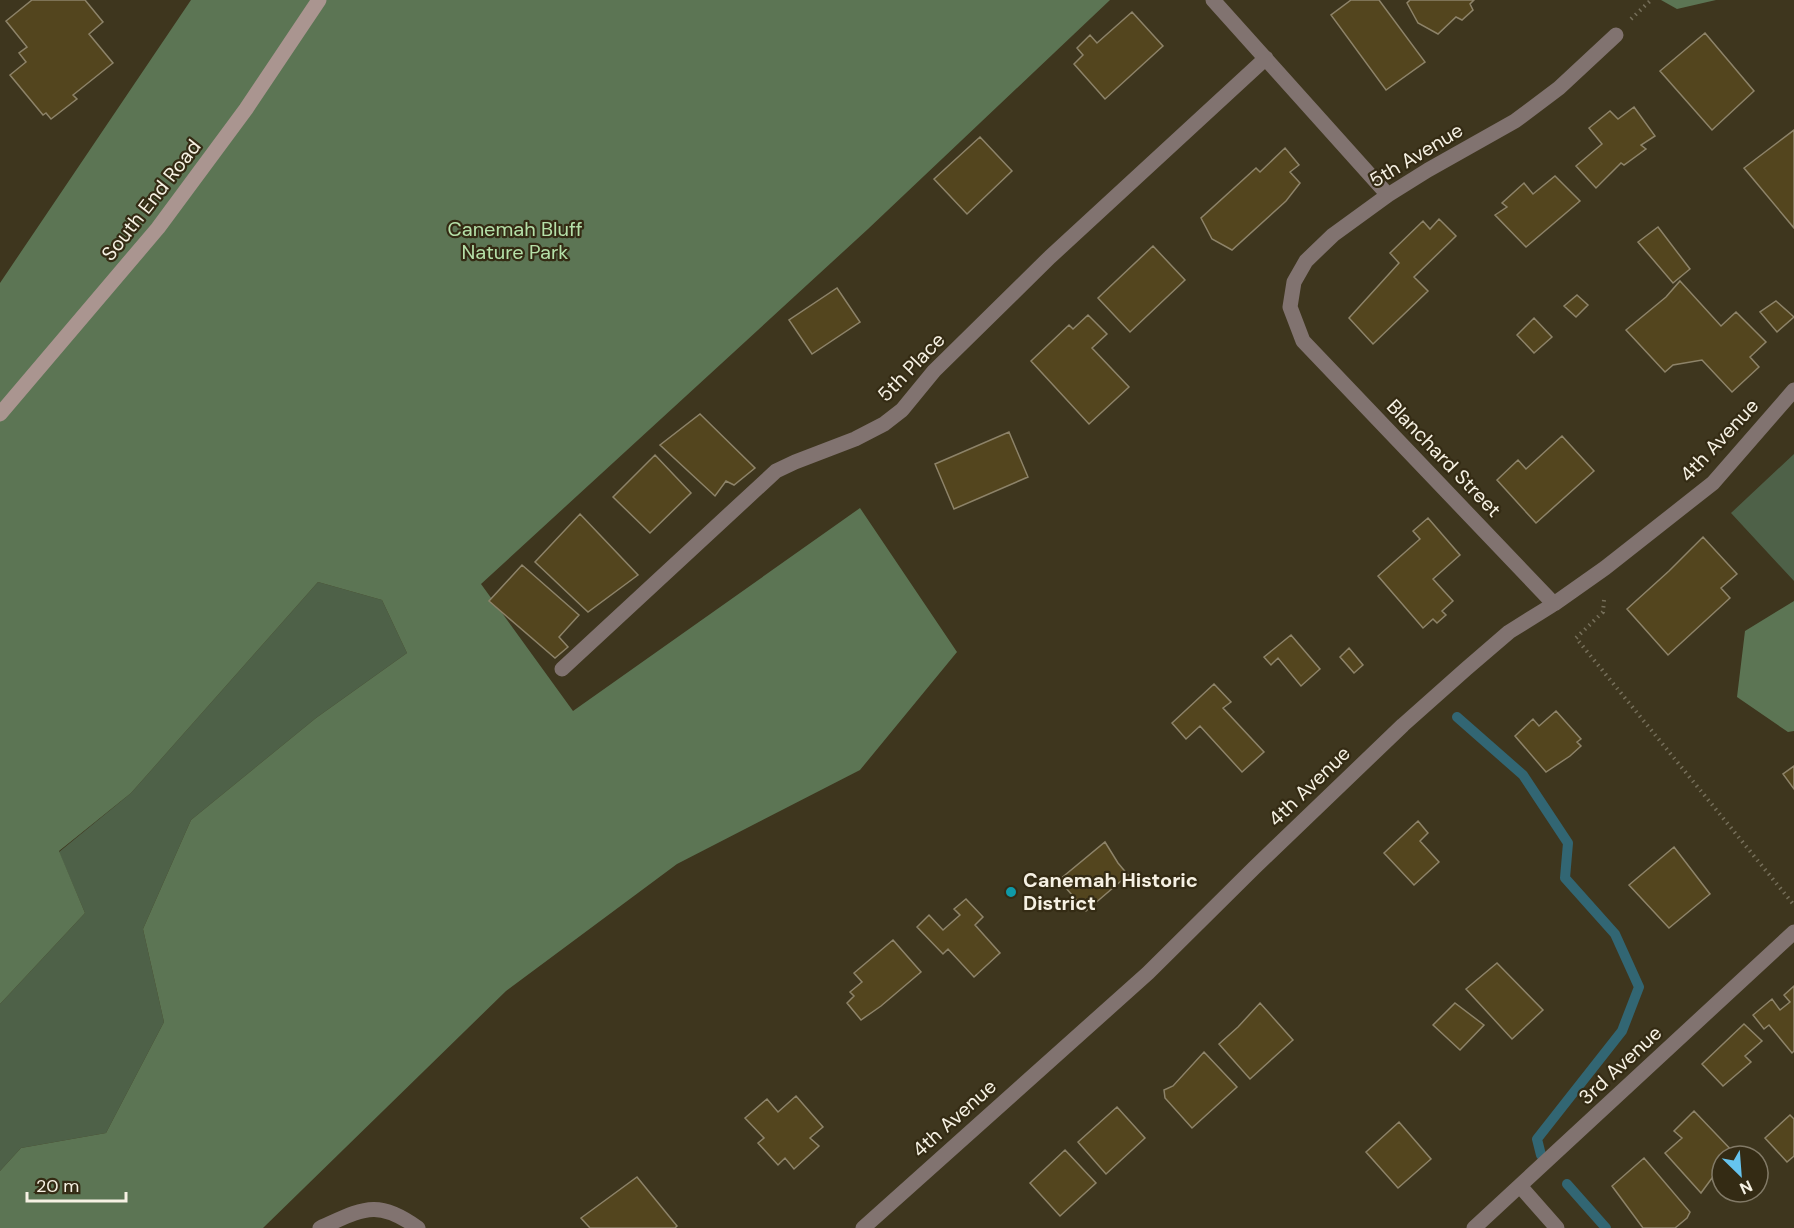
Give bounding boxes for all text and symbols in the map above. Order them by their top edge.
street label: 5th Avenue [1364,117,1468,193]
street label: South End Road [96,134,206,266]
park label: Canemah Bluff Nature Park [447,216,583,265]
street label: 5th Place [872,327,950,407]
street label: Blanchard Street [1381,393,1507,523]
street label: 4th Avenue [1674,393,1764,487]
street label: 4th Avenue [1262,740,1356,832]
place label: Canemah Historic District [1023,867,1198,916]
marker: Canemah Historic District [1004,885,1018,899]
street label: 3rd Avenue [1573,1020,1667,1110]
street label: 4th Avenue [906,1073,1002,1163]
north arrow [1710,1144,1770,1204]
scale bar [27,1165,126,1203]
text: 20 m [36,1174,79,1198]
text: N [1736,1175,1756,1199]

